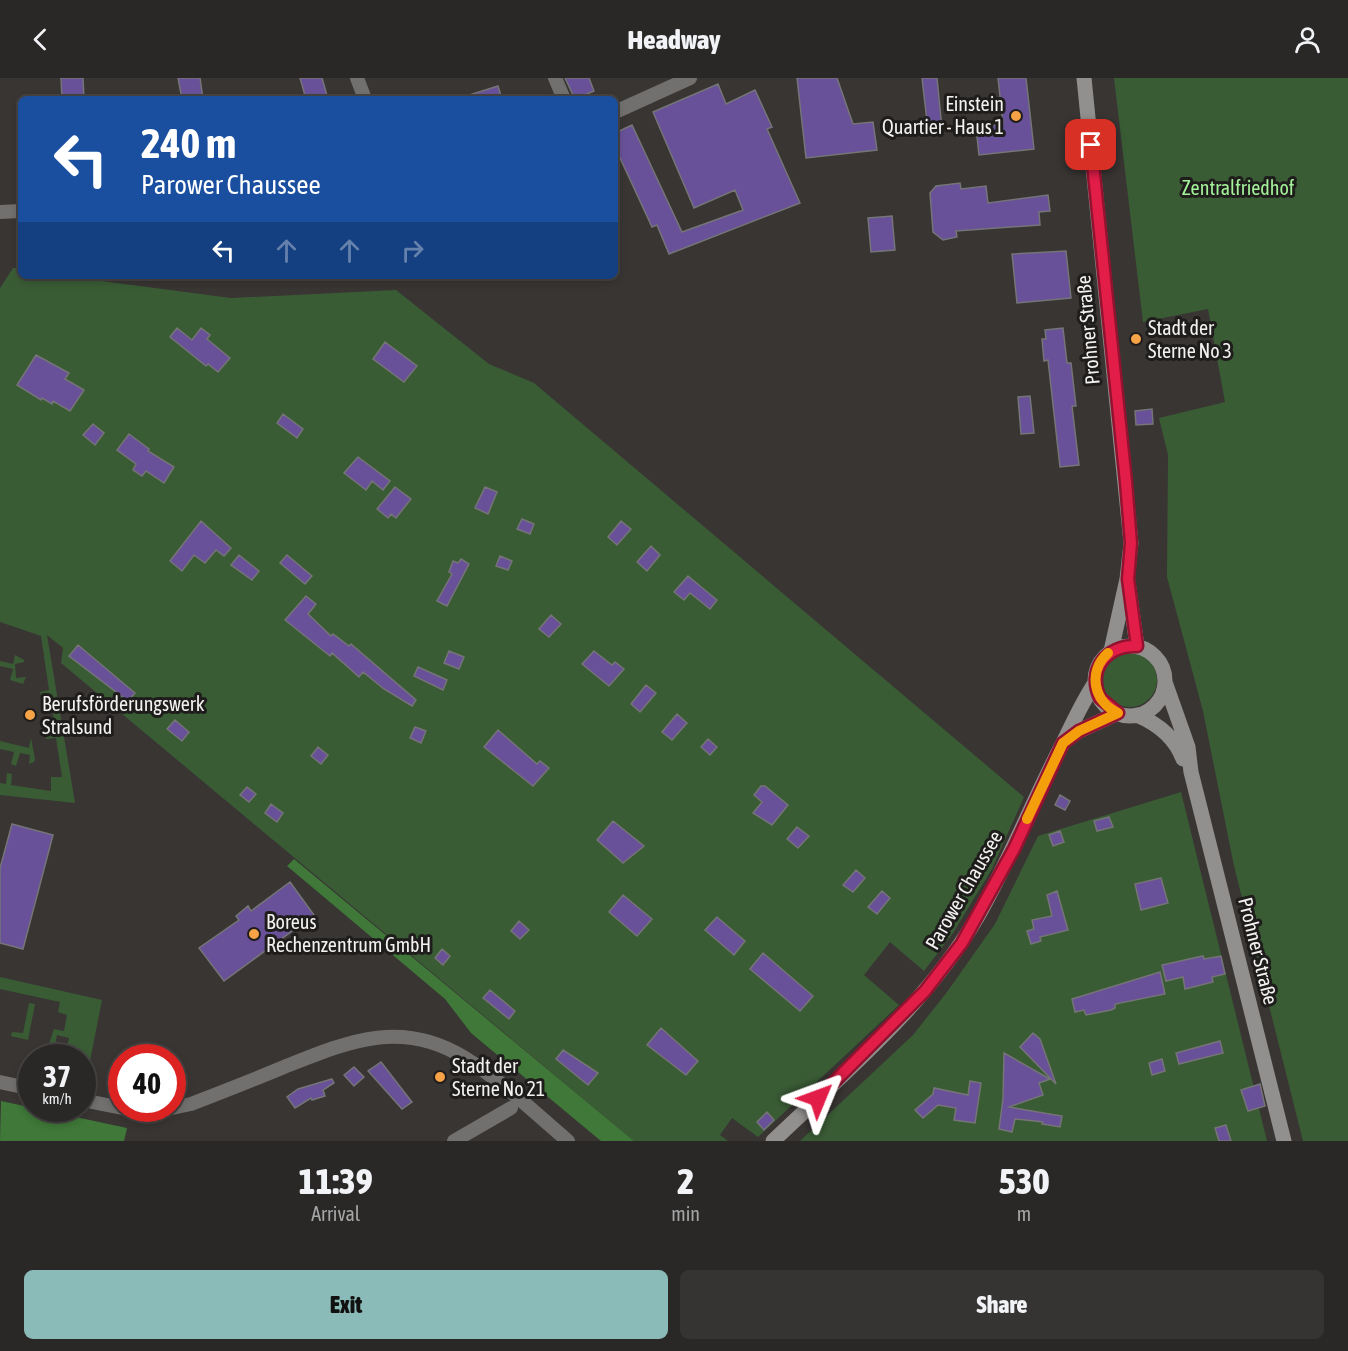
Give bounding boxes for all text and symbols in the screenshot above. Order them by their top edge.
icon: back [24,23,57,56]
icon: person [1291,23,1324,56]
text: Headway [628,24,720,55]
place label: Einstein Quartier - Haus 1 [882,92,1004,138]
marker: Einstein Quartier - Haus 1 [1009,109,1023,123]
text: 240 m [141,119,236,167]
pin [1065,119,1116,170]
icon: left [42,120,120,198]
icon: arrive [1074,128,1107,161]
text: Parower Chaussee [141,169,321,200]
park label: Zentralfriedhof [1182,176,1295,199]
icon: left [207,234,240,267]
icon: ahead [270,234,303,267]
icon: ahead [333,234,366,267]
icon: right [396,234,429,267]
street label: Prohner Straße [1071,274,1104,386]
place label: Stadt der Sterne No 3 [1148,316,1232,362]
marker: Stadt der Sterne No 3 [1129,332,1143,346]
place label: Berufsförderungswerk Stralsund [42,692,205,738]
marker: Berufsförderungswerk Stralsund [23,708,37,722]
street label: Parower Chaussee [920,826,1007,953]
street label: Prohner Straße [1234,895,1283,1007]
place label: Boreus Rechenzentrum GmbH [266,910,431,956]
marker: Boreus Rechenzentrum GmbH [247,927,261,941]
speed limit sign: 40 [108,1044,186,1122]
place label: Stadt der Sterne No 21 [452,1054,545,1100]
text: 37 [43,1059,71,1093]
position arrow [786,1066,850,1130]
marker: Stadt der Sterne No 21 [433,1070,447,1084]
text: km/h [42,1090,72,1107]
text: 11:39 [299,1160,373,1202]
text: 2 [677,1160,694,1202]
text: 530 [999,1160,1049,1202]
text: Arrival [311,1202,360,1225]
text: min [671,1202,700,1225]
text: m [1017,1202,1031,1225]
button: Exit [24,1270,668,1339]
button: Share [680,1270,1324,1339]

